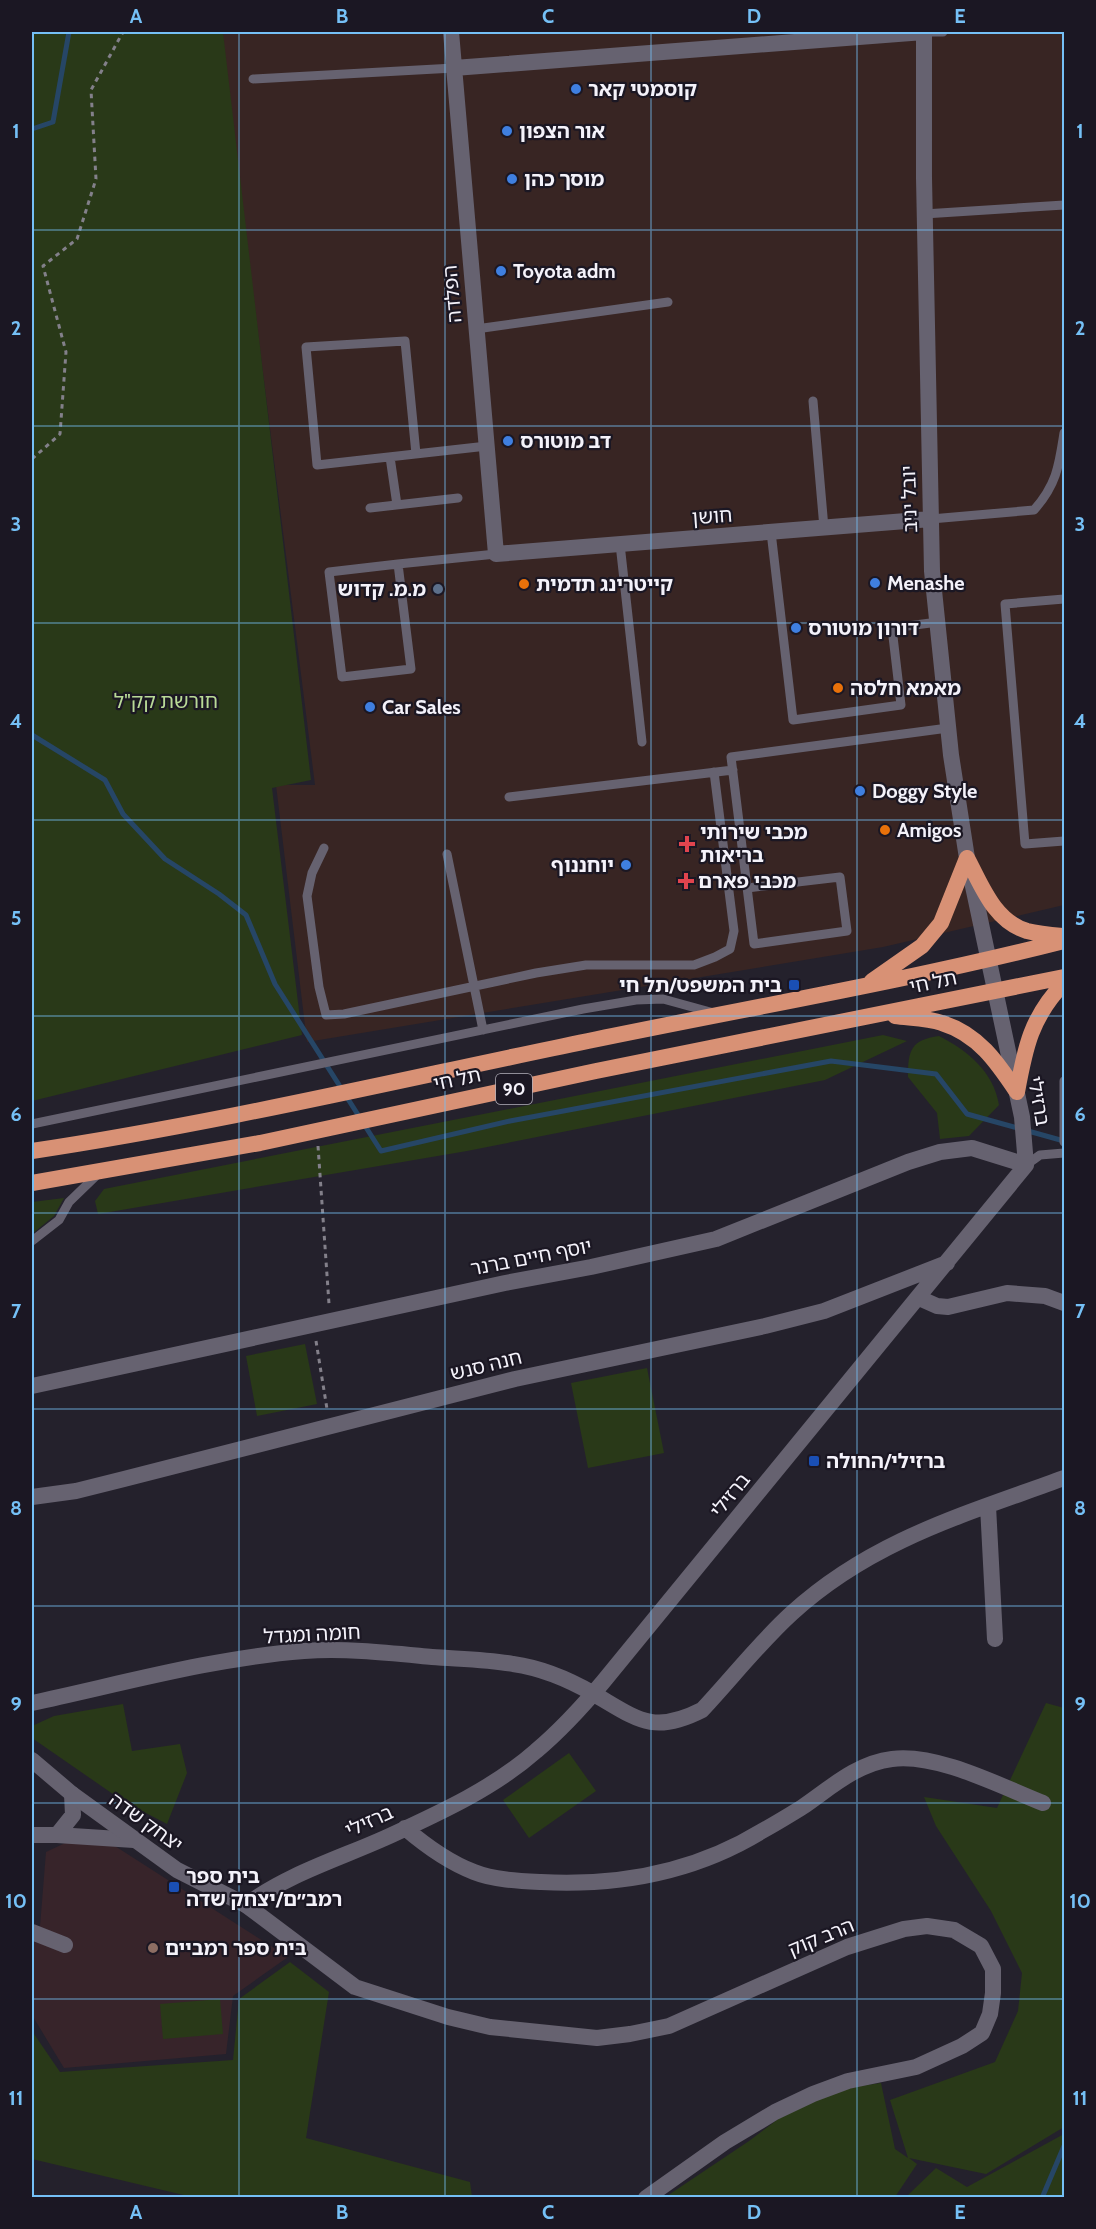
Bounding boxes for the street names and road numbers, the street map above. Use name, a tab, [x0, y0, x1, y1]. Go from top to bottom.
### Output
street label: הפלדה	[438, 264, 466, 324]
street label: יובל יניב	[896, 465, 922, 533]
street label: חושן	[691, 503, 733, 529]
street label: תל חי	[907, 965, 959, 999]
street label: תל חי	[431, 1062, 483, 1096]
road number: 90	[496, 1074, 532, 1104]
street label: ברזילי	[1023, 1074, 1055, 1128]
street label: יוסף חיים ברנר	[468, 1233, 594, 1281]
street label: חנה סנש	[448, 1345, 524, 1385]
street label: ברזילי	[705, 1468, 755, 1522]
street label: חומה ומגדל	[263, 1619, 361, 1649]
street label: יצחק שדה	[105, 1787, 187, 1857]
street label: ברזילי	[341, 1800, 397, 1842]
street label: הרב קוק	[784, 1913, 858, 1961]

